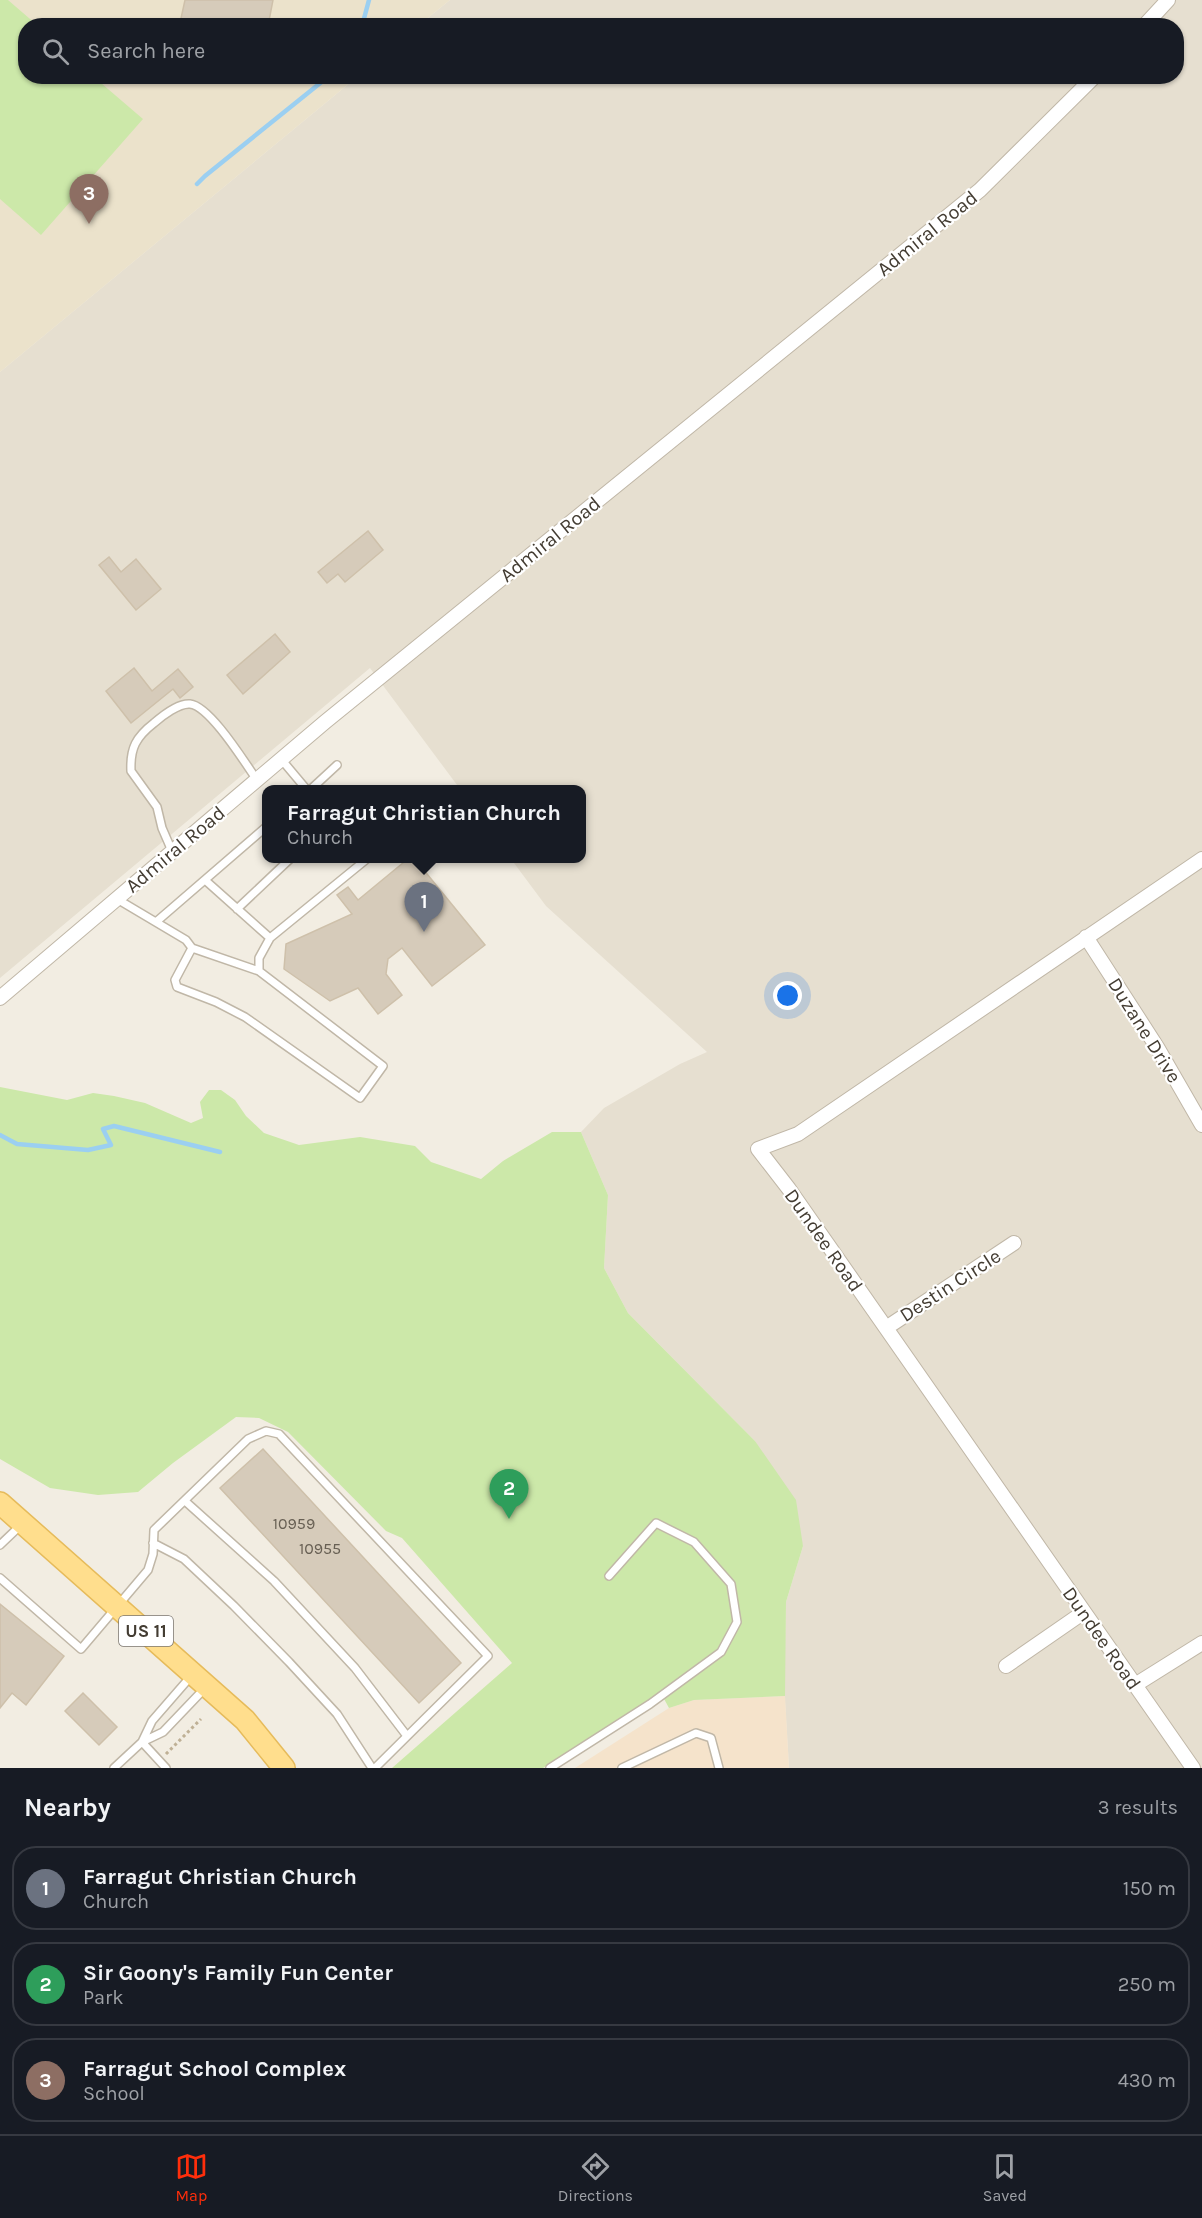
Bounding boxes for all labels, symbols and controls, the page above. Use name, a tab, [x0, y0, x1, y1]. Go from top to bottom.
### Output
search box	[18, 18, 1184, 84]
icon: search	[39, 35, 72, 68]
text: Search here	[87, 38, 205, 64]
pin: 3	[70, 174, 109, 224]
street label: Admiral Road	[872, 186, 982, 281]
street label: Admiral Road	[495, 492, 605, 587]
popup	[262, 785, 586, 863]
text: Farragut Christian Church	[287, 800, 561, 826]
street label: Admiral Road	[121, 801, 230, 898]
text: Church	[287, 826, 353, 849]
pin: 1	[404, 882, 444, 932]
street label: Duzane Drive	[1103, 973, 1186, 1087]
your location	[773, 981, 802, 1010]
street label: Dundee Road	[780, 1184, 868, 1296]
street label: Destin Circle	[895, 1244, 1005, 1327]
pin: 2	[490, 1470, 528, 1519]
house number: 10959	[273, 1514, 315, 1533]
house number: 10955	[299, 1539, 341, 1558]
street label: Dundee Road	[1058, 1582, 1146, 1694]
road number: US 11	[119, 1616, 173, 1646]
text: Nearby	[24, 1792, 111, 1823]
text: 3 results	[1098, 1796, 1178, 1819]
text: Farragut Christian Church	[83, 1864, 357, 1890]
text: 1	[42, 1877, 49, 1900]
text: 150 m	[1123, 1877, 1176, 1900]
text: Church	[83, 1890, 149, 1913]
text: Sir Goony's Family Fun Center	[83, 1960, 393, 1986]
text: 2	[39, 1973, 52, 1996]
text: 250 m	[1118, 1973, 1176, 1996]
text: Park	[83, 1986, 124, 2009]
text: Farragut School Complex	[83, 2056, 346, 2082]
text: 3	[39, 2069, 52, 2092]
text: 430 m	[1118, 2069, 1176, 2092]
text: School	[83, 2082, 145, 2105]
tab: Map	[175, 2150, 208, 2205]
tab: Directions	[558, 2150, 633, 2205]
tab: Saved	[983, 2150, 1027, 2205]

